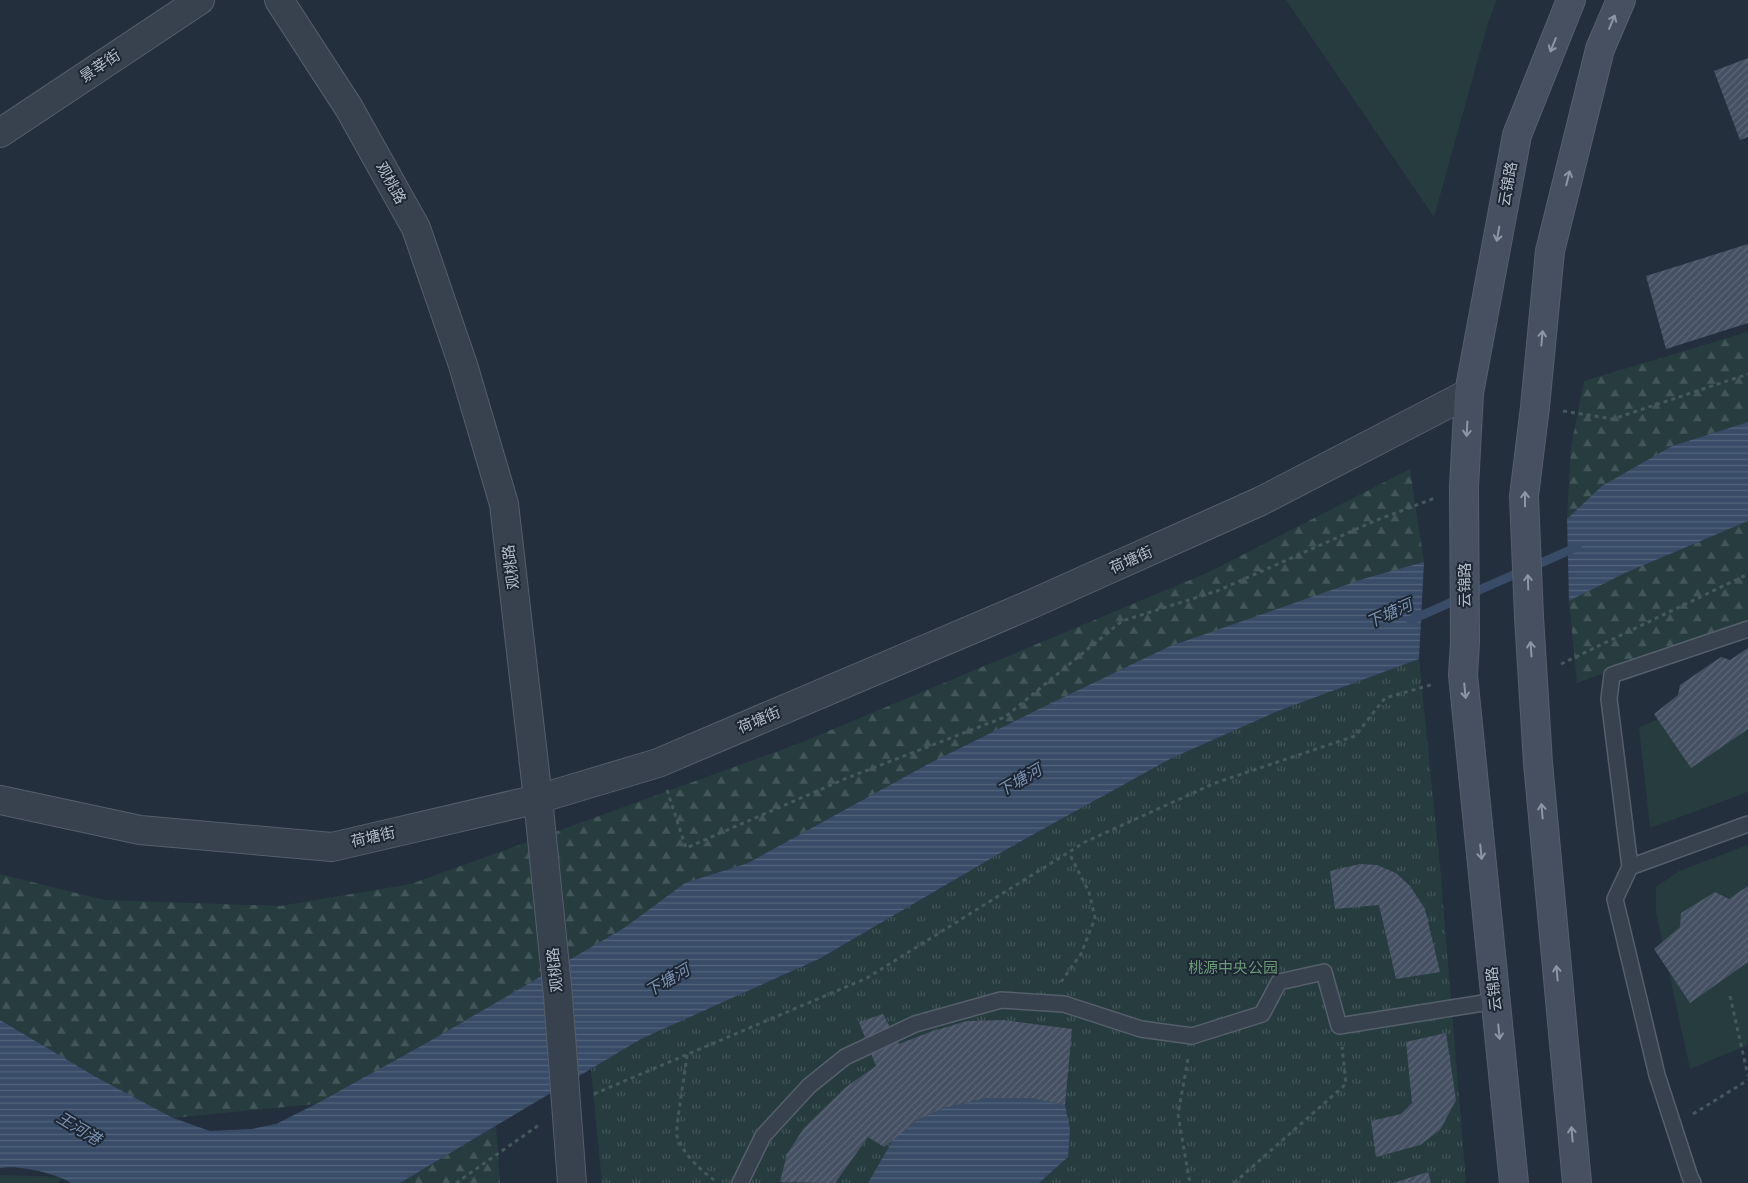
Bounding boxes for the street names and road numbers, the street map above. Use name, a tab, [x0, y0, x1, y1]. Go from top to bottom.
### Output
street label: 景莘街	[76, 45, 124, 86]
street label: 观桃路	[372, 158, 411, 207]
street label: 云锦路	[1494, 160, 1521, 208]
street label: 荷塘街	[1106, 542, 1155, 577]
street label: 观桃路	[498, 544, 523, 591]
street label: 云锦路	[1455, 562, 1474, 608]
street label: 荷塘街	[734, 702, 783, 737]
street label: 荷塘街	[349, 822, 397, 851]
street label: 观桃路	[543, 947, 566, 993]
street label: 云锦路	[1482, 966, 1505, 1012]

